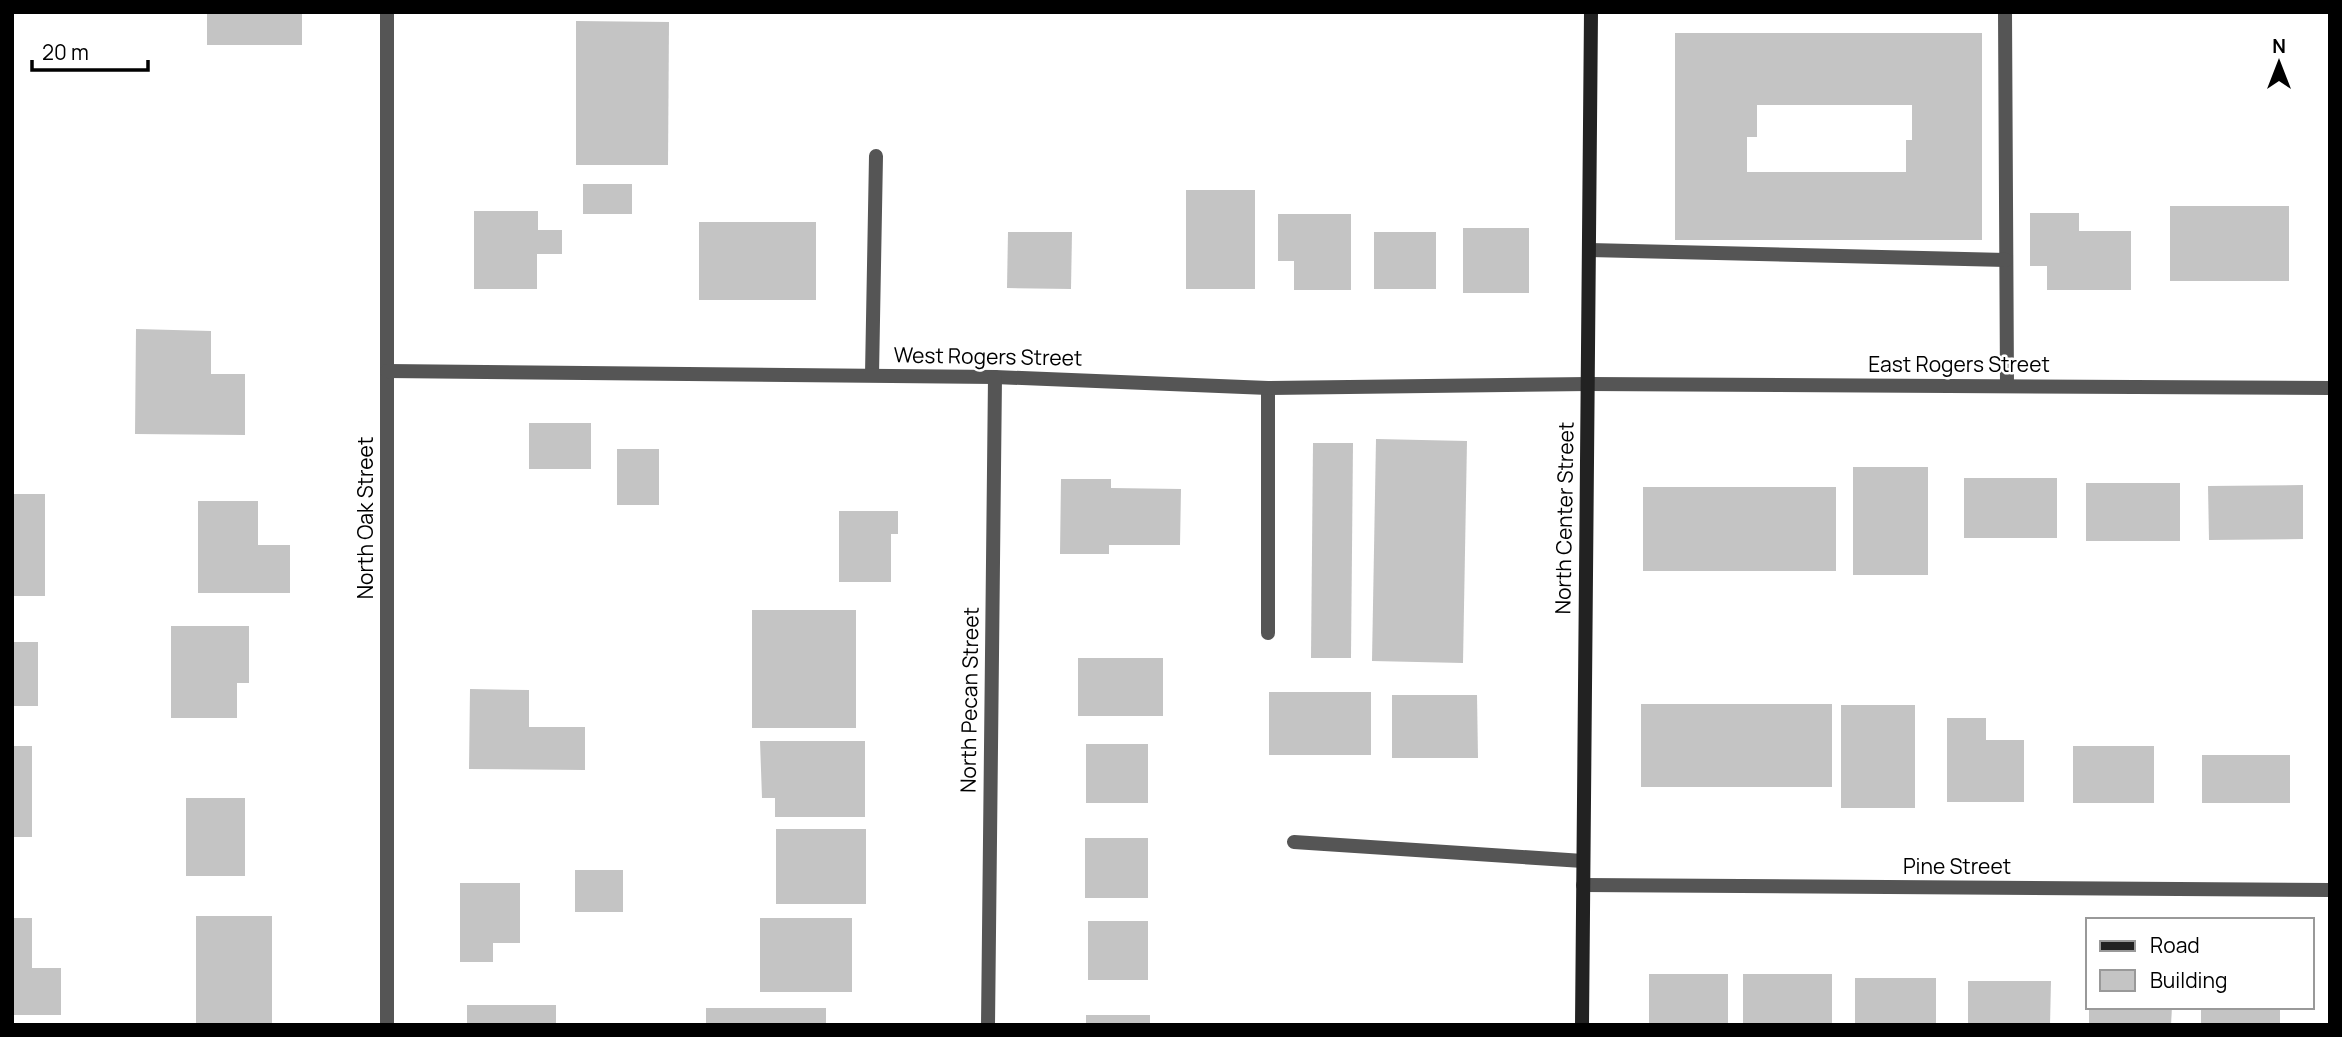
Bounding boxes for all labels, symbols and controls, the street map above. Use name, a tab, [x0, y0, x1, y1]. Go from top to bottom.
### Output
scale bar	[32, 28, 147, 72]
north arrow	[2244, 28, 2314, 98]
text: N	[2272, 33, 2286, 59]
text: 20 m	[42, 38, 89, 66]
street label: West Rogers Street	[893, 340, 1083, 372]
street label: East Rogers Street	[1868, 350, 2050, 378]
street label: North Center Street	[1548, 421, 1580, 615]
street label: North Oak Street	[351, 437, 379, 599]
street label: North Pecan Street	[953, 607, 985, 793]
street label: Pine Street	[1903, 852, 2011, 880]
legend	[2086, 918, 2314, 1009]
text: Road	[2150, 931, 2200, 959]
text: Building	[2150, 966, 2227, 994]

